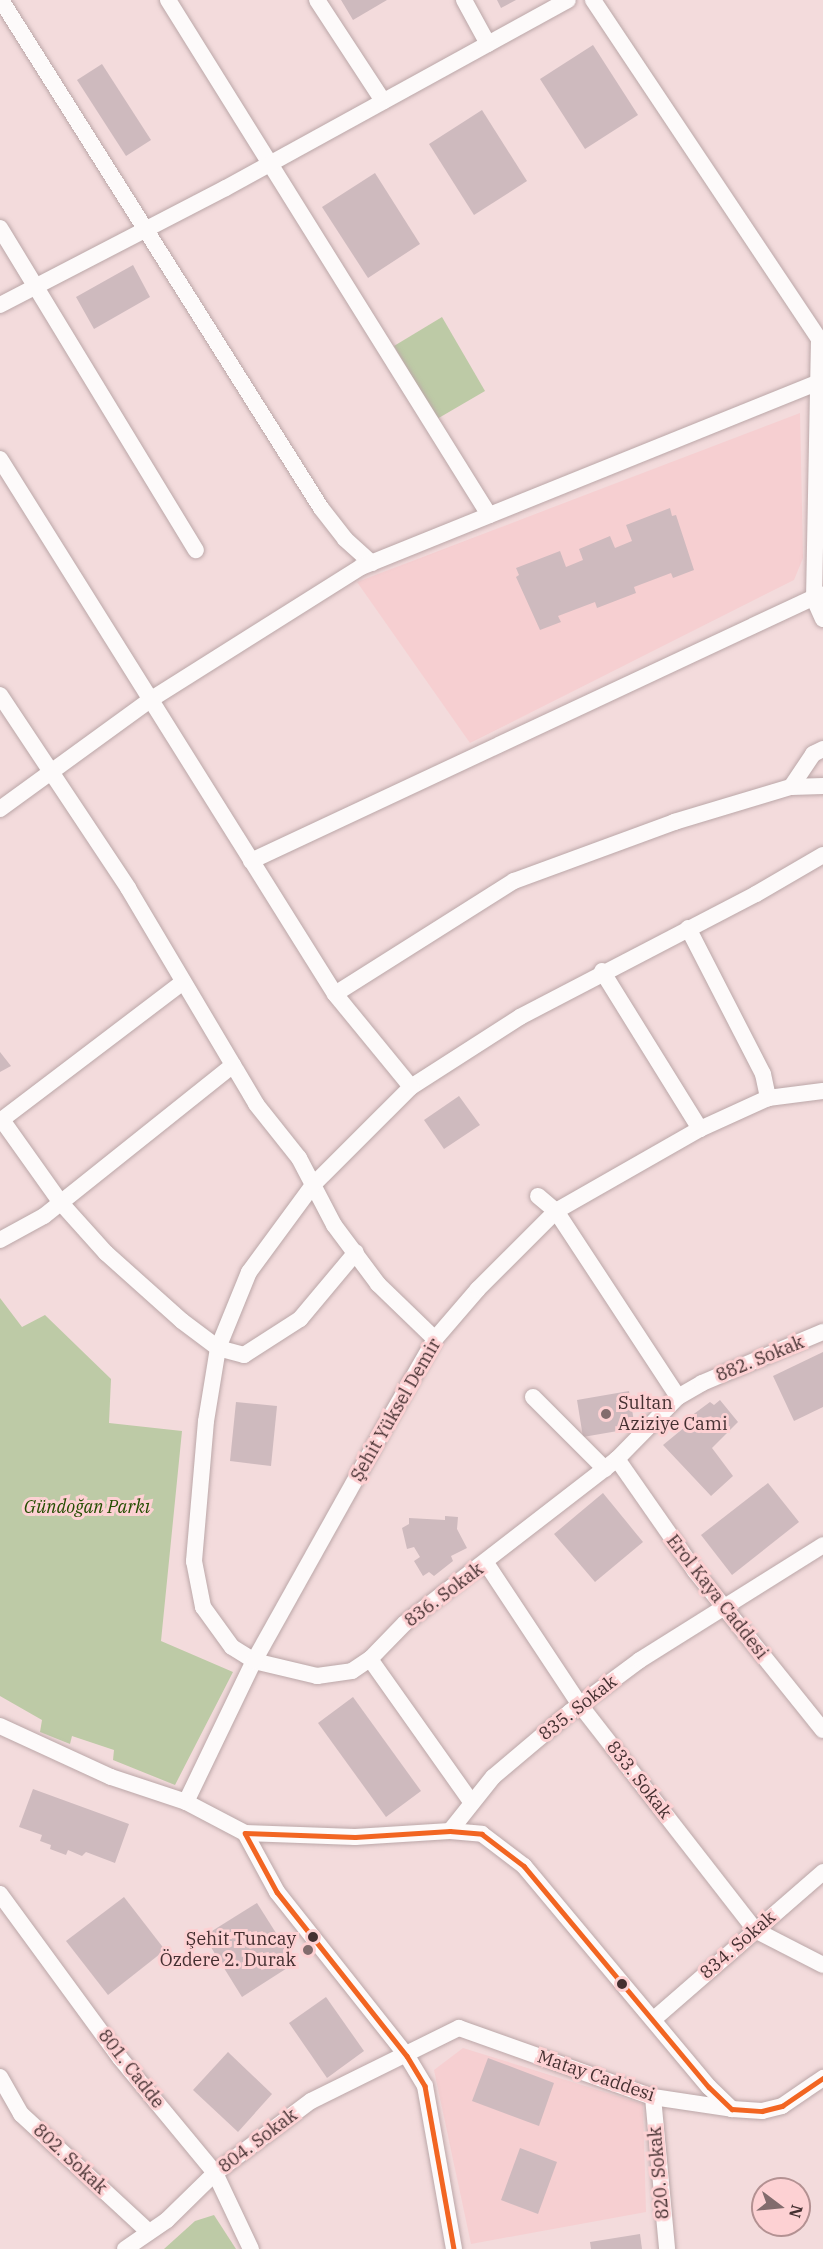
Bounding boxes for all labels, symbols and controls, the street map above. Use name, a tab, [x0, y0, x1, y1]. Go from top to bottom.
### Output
street label: 882. Sokak	[713, 1332, 807, 1386]
street label: Şehit Yüksel Demir	[346, 1335, 446, 1485]
place label: Sultan Aziziye Cami	[618, 1393, 728, 1436]
marker: Sultan Aziziye Cami	[599, 1407, 613, 1421]
park label: Gündoğan Parkı	[24, 1496, 150, 1518]
street label: Erol Kaya Caddesi	[662, 1530, 772, 1664]
street label: 836. Sokak	[400, 1558, 488, 1632]
street label: 835. Sokak	[535, 1671, 621, 1745]
street label: 833. Sokak	[602, 1737, 676, 1823]
street label: 834. Sokak	[696, 1906, 780, 1984]
place label: Şehit Tuncay Özdere 2. Durak	[160, 1929, 296, 1972]
unlabelled marker	[307, 1931, 319, 1943]
marker: Şehit Tuncay Özdere 2. Durak	[301, 1943, 315, 1957]
unlabelled marker	[616, 1978, 628, 1990]
street label: 801. Cadde	[93, 2025, 169, 2113]
street label: Matay Caddesi	[535, 2046, 657, 2106]
street label: 804. Sokak	[214, 2104, 302, 2178]
street label: 802. Sokak	[29, 2119, 111, 2199]
street label: 820. Sokak	[644, 2126, 674, 2220]
north arrow	[751, 2177, 811, 2237]
text: N	[785, 2203, 808, 2220]

